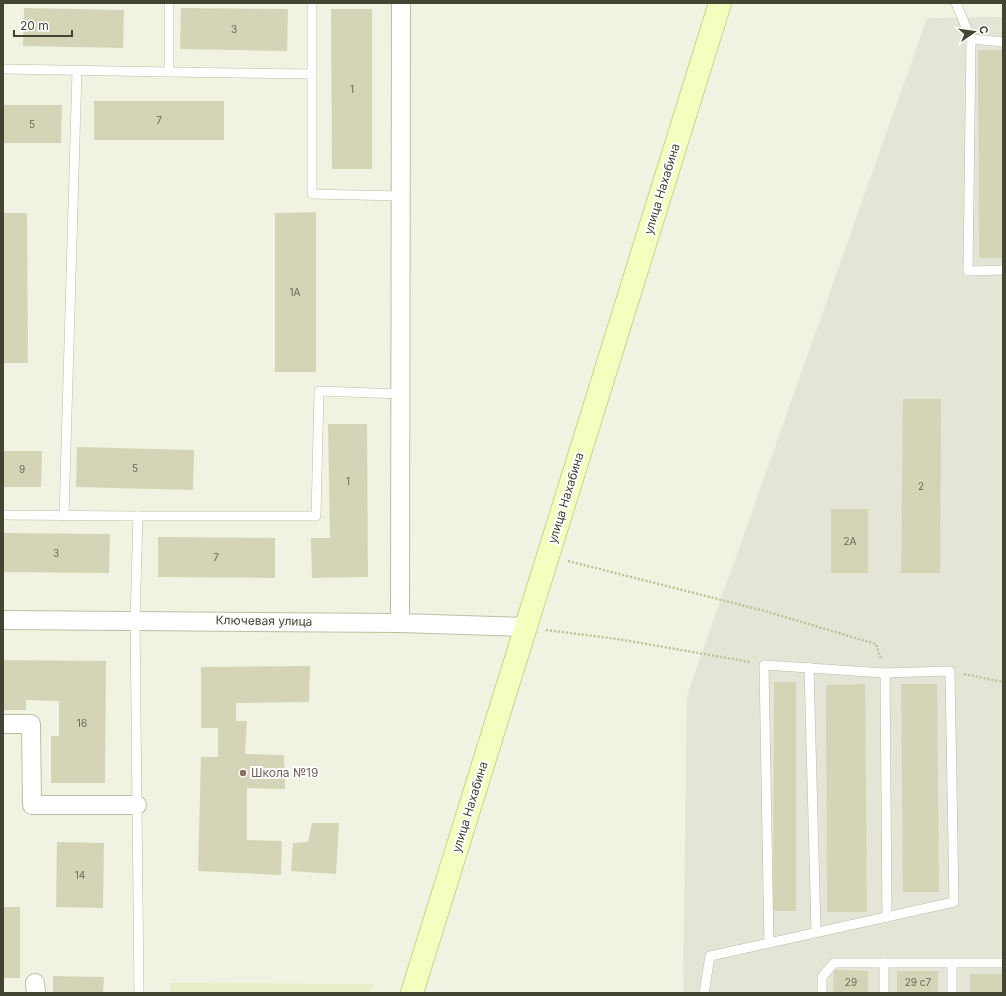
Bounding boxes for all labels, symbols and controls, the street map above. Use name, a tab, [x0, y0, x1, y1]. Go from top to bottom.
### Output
scale bar	[14, 12, 72, 38]
north arrow	[954, 12, 994, 52]
text: 20 m	[20, 18, 49, 33]
house number: 3	[231, 23, 237, 35]
text: С	[976, 24, 991, 35]
house number: 1	[350, 83, 354, 95]
house number: 7	[156, 114, 162, 126]
house number: 5	[29, 118, 35, 130]
street label: улица Нахабина	[641, 141, 683, 236]
house number: 1А	[290, 286, 301, 298]
street label: улица Нахабина	[545, 450, 587, 545]
house number: 5	[132, 462, 138, 474]
house number: 9	[19, 463, 25, 475]
house number: 1	[346, 475, 350, 487]
house number: 2	[918, 480, 924, 492]
house number: 2А	[844, 535, 857, 547]
house number: 3	[53, 547, 59, 559]
house number: 7	[213, 551, 219, 563]
street label: Ключевая улица	[215, 612, 313, 629]
house number: 16	[77, 717, 87, 729]
street label: улица Нахабина	[449, 759, 491, 854]
place label: Школа №19	[251, 765, 318, 780]
marker: Школа №19	[238, 768, 248, 778]
house number: 14	[75, 869, 85, 881]
house number: 29	[845, 976, 857, 988]
house number: 29 с7	[905, 976, 932, 988]

